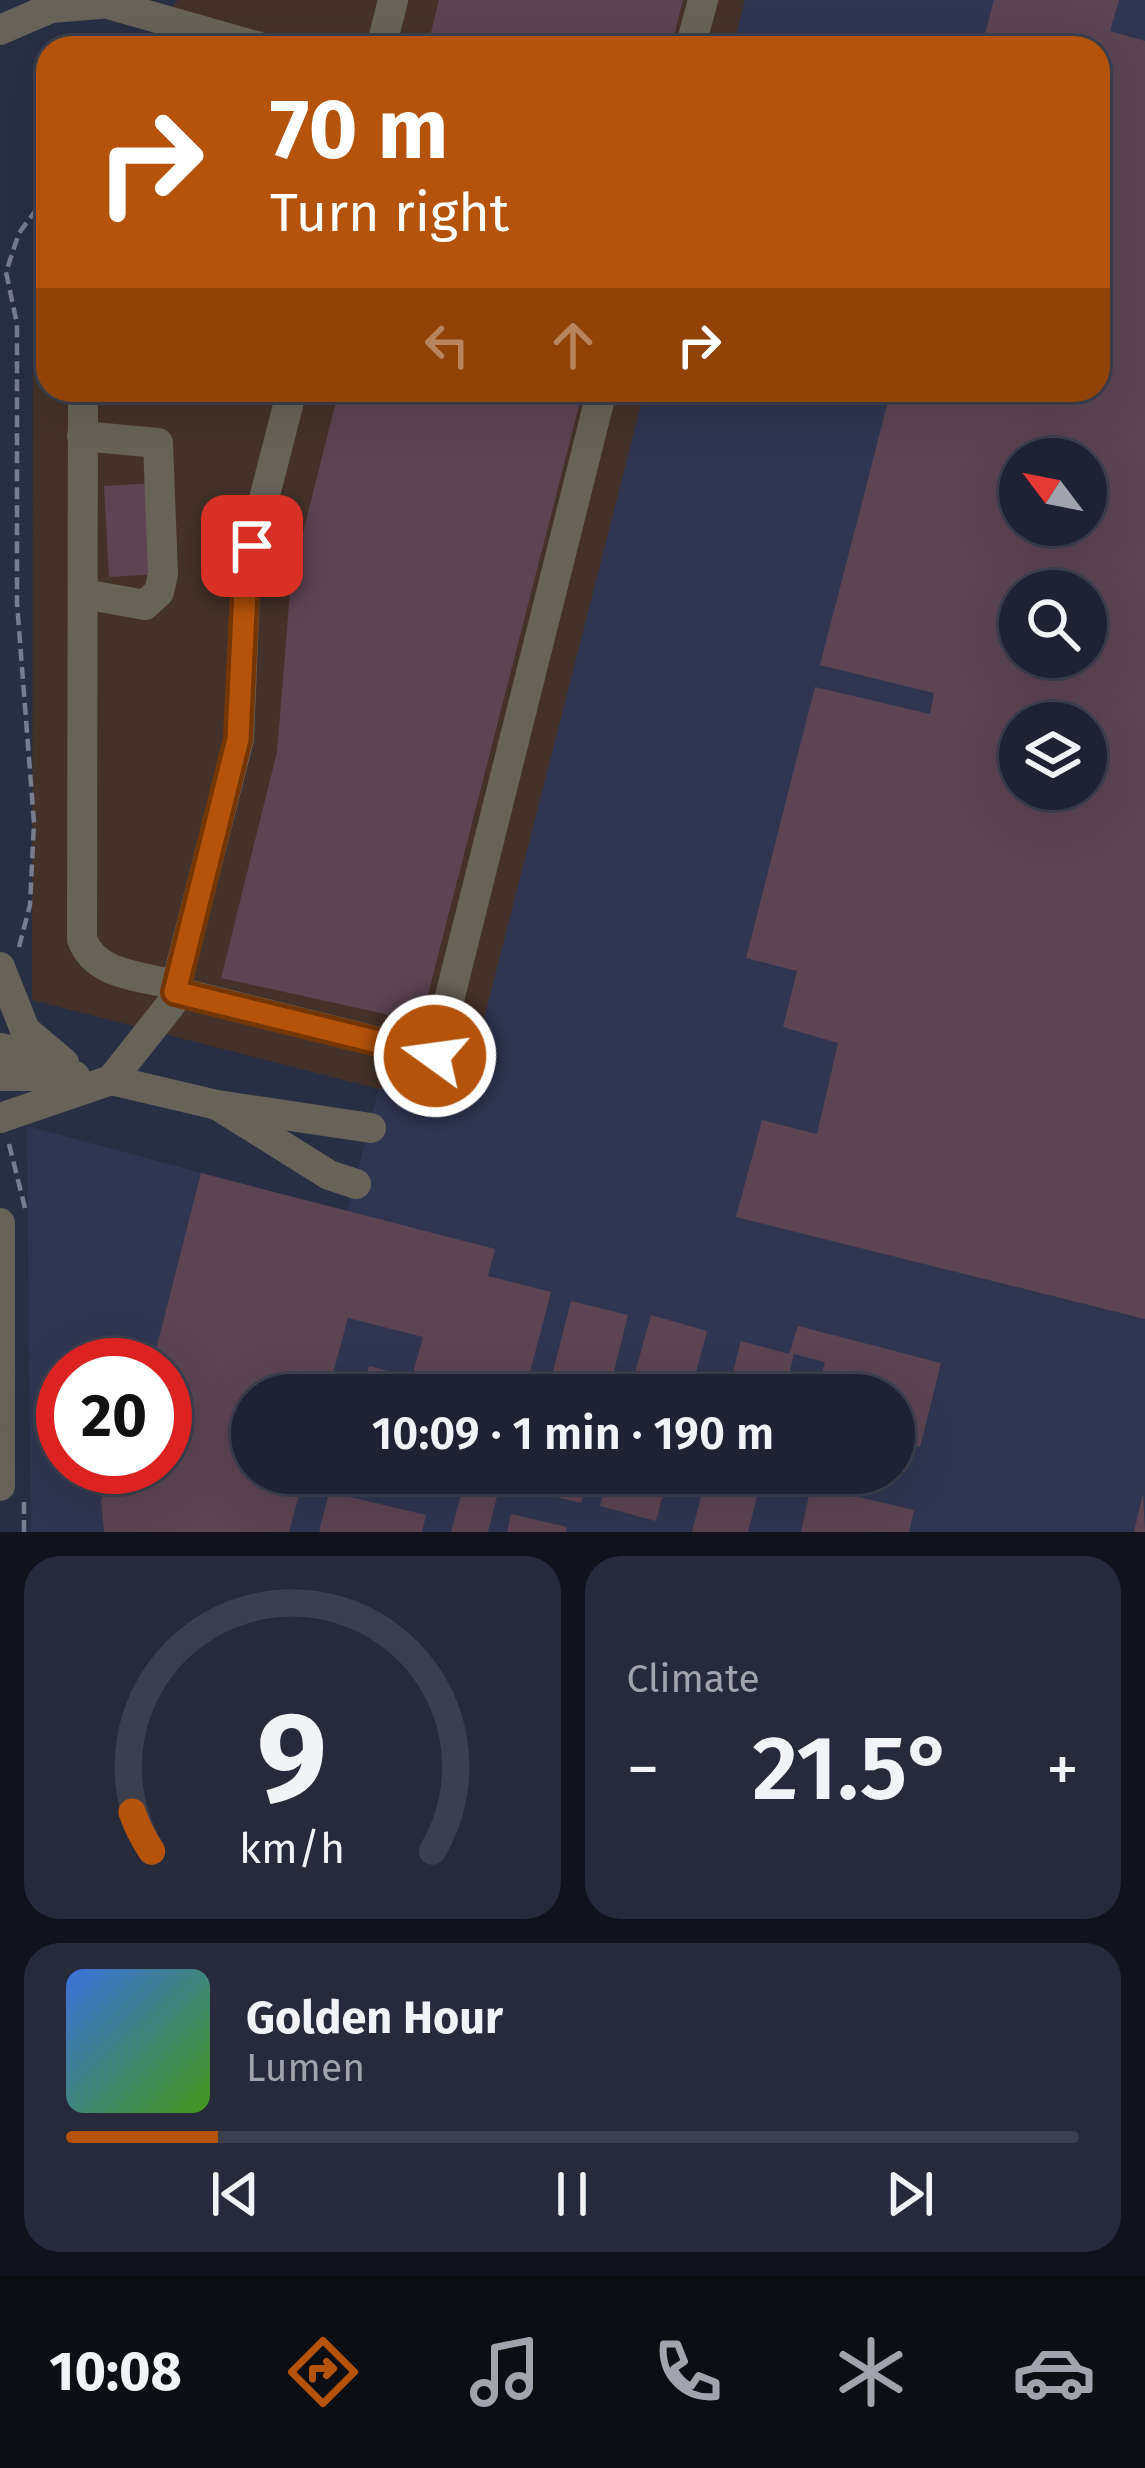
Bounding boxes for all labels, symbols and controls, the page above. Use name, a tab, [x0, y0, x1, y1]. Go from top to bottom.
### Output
text: 70 m	[270, 79, 448, 180]
icon: right	[72, 84, 228, 240]
text: Turn right	[270, 181, 509, 245]
icon: left	[414, 312, 480, 378]
icon: ahead	[540, 312, 606, 378]
icon: right	[666, 312, 732, 378]
north arrow	[999, 438, 1107, 546]
map controls	[999, 438, 1107, 810]
pin	[201, 495, 303, 597]
icon: arrive	[219, 513, 285, 579]
button: search	[999, 570, 1107, 678]
button: layers	[999, 702, 1107, 810]
position arrow	[372, 993, 498, 1119]
speed limit sign: 20	[36, 1338, 192, 1494]
text: 10:09 · 1 min · 190 m	[372, 1407, 774, 1461]
text: Climate	[627, 1656, 760, 1702]
text: 9	[257, 1683, 327, 1833]
text: 21.5°	[752, 1715, 953, 1823]
text: −	[627, 1730, 660, 1809]
text: +	[1046, 1730, 1079, 1809]
text: km/h	[239, 1822, 345, 1873]
text: Golden Hour	[246, 1991, 503, 2045]
text: Lumen	[246, 2045, 365, 2091]
icon: previous	[202, 2161, 268, 2227]
icon: pause	[539, 2161, 605, 2227]
icon: next	[877, 2161, 943, 2227]
icon: directions	[281, 2330, 365, 2414]
icon: music	[463, 2330, 547, 2414]
icon: phone	[646, 2330, 730, 2414]
icon: climate	[829, 2330, 913, 2414]
icon: car	[1012, 2330, 1096, 2414]
text: 10:08	[49, 2340, 182, 2404]

